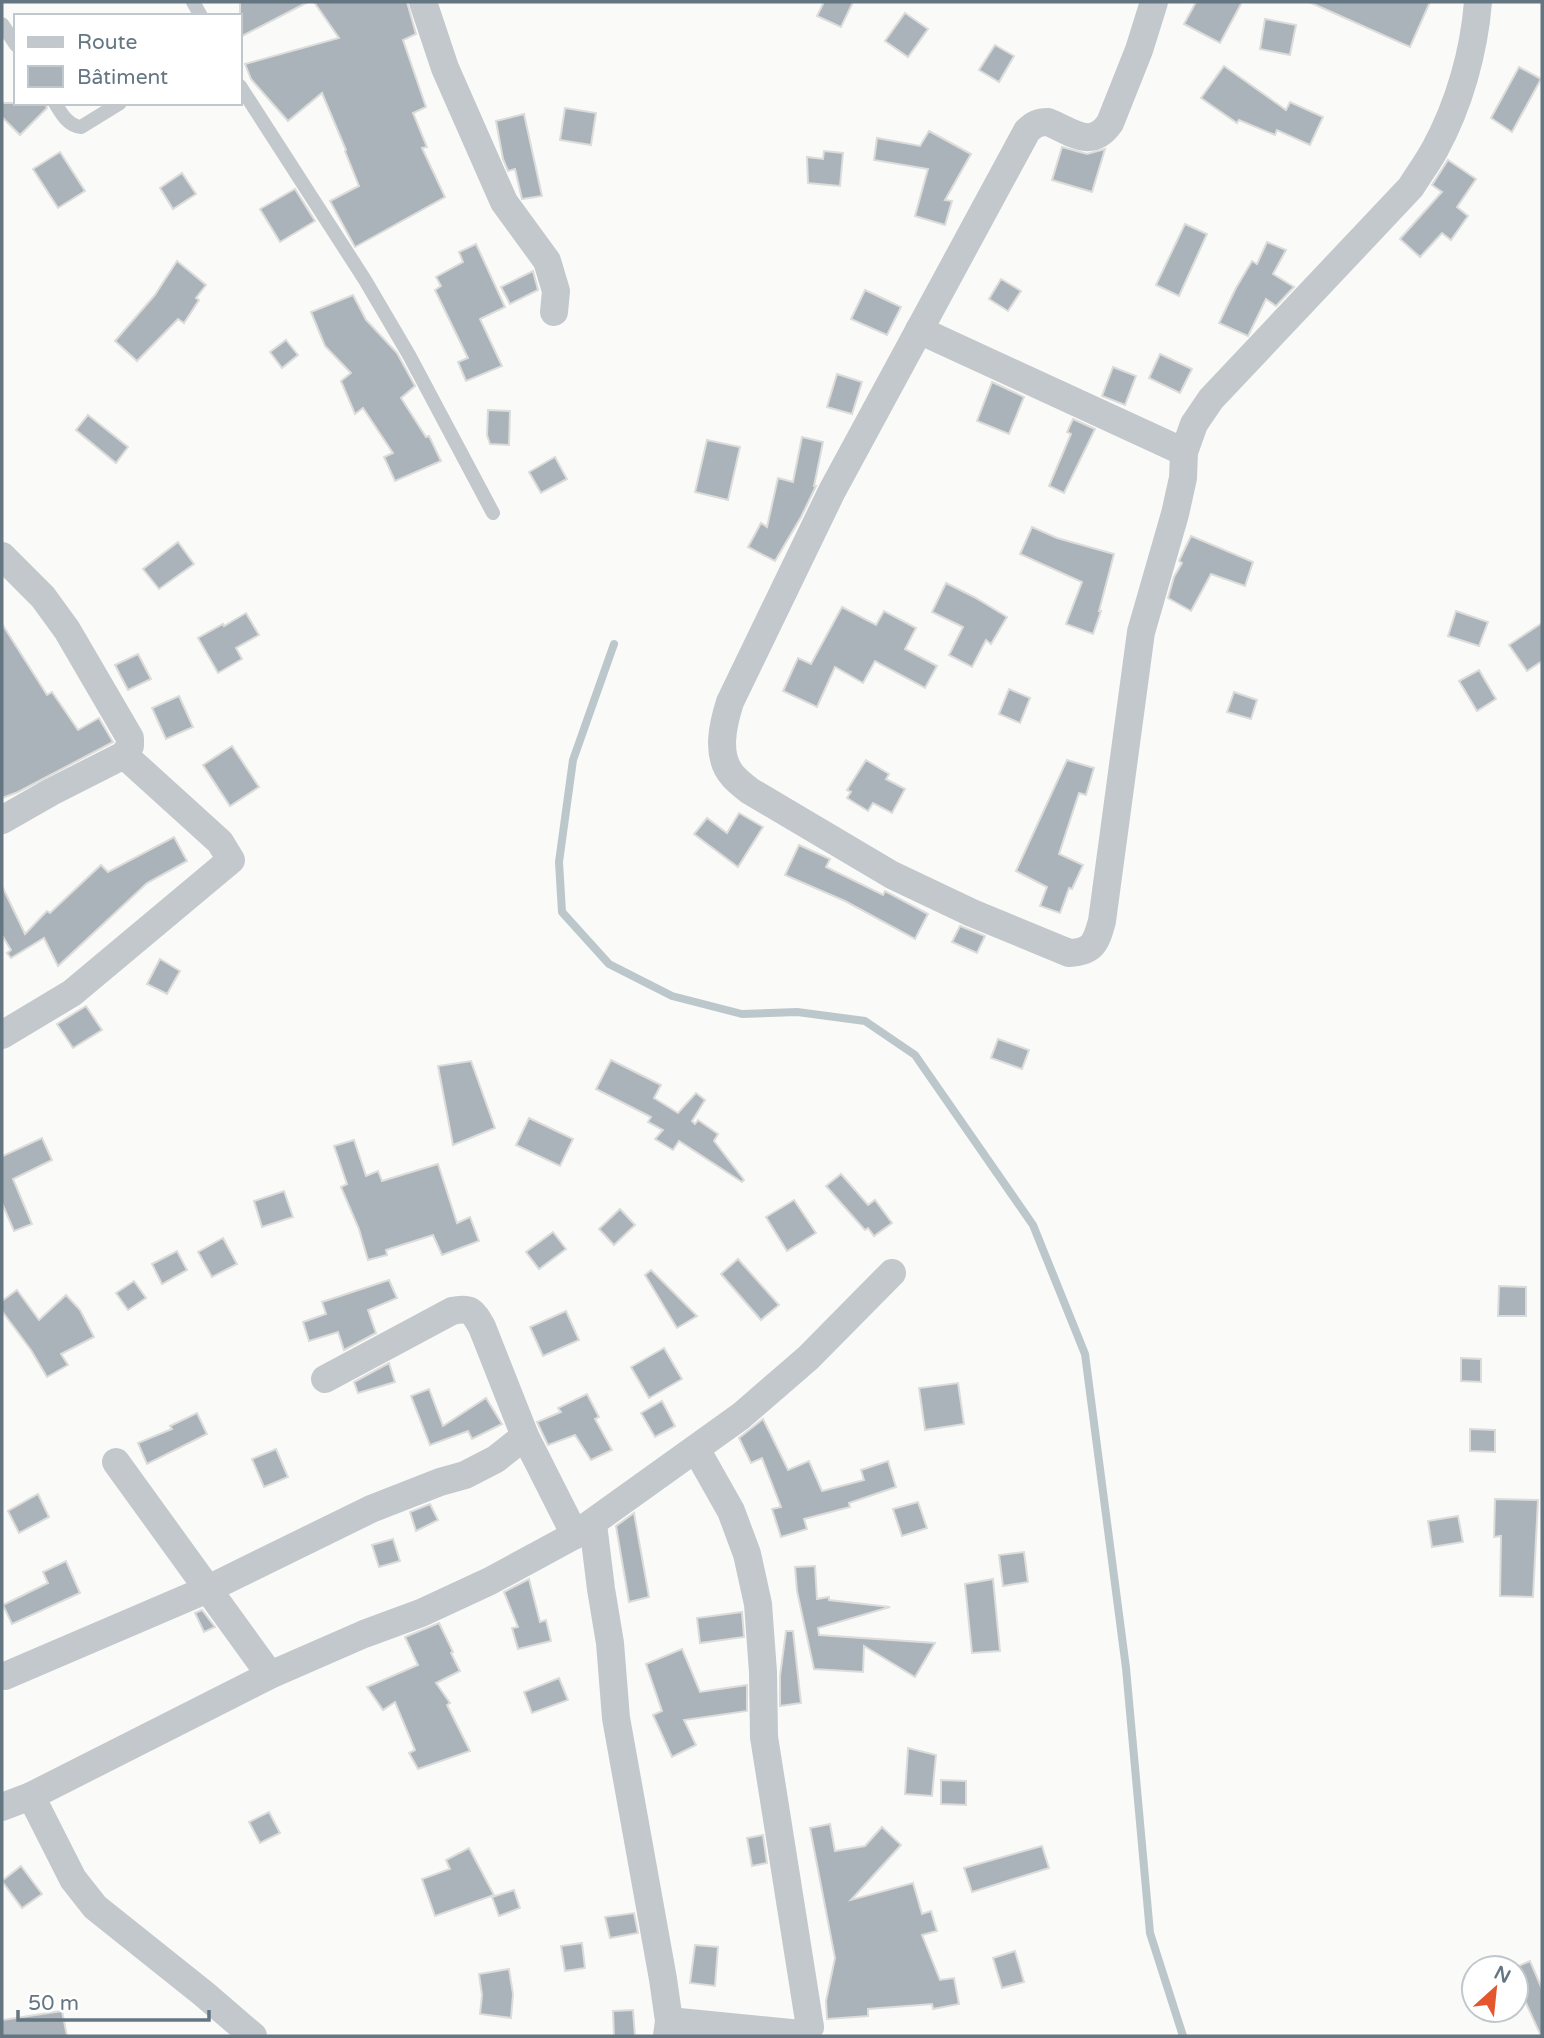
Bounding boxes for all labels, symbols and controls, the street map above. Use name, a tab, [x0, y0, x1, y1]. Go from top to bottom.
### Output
legend	[14, 14, 242, 105]
text: Route	[77, 30, 137, 55]
text: Bâtiment	[77, 65, 168, 90]
north arrow	[1460, 1954, 1530, 2024]
text: N	[1490, 1961, 1514, 1988]
scale bar	[18, 1979, 208, 2023]
text: 50 m	[28, 1991, 79, 2016]

